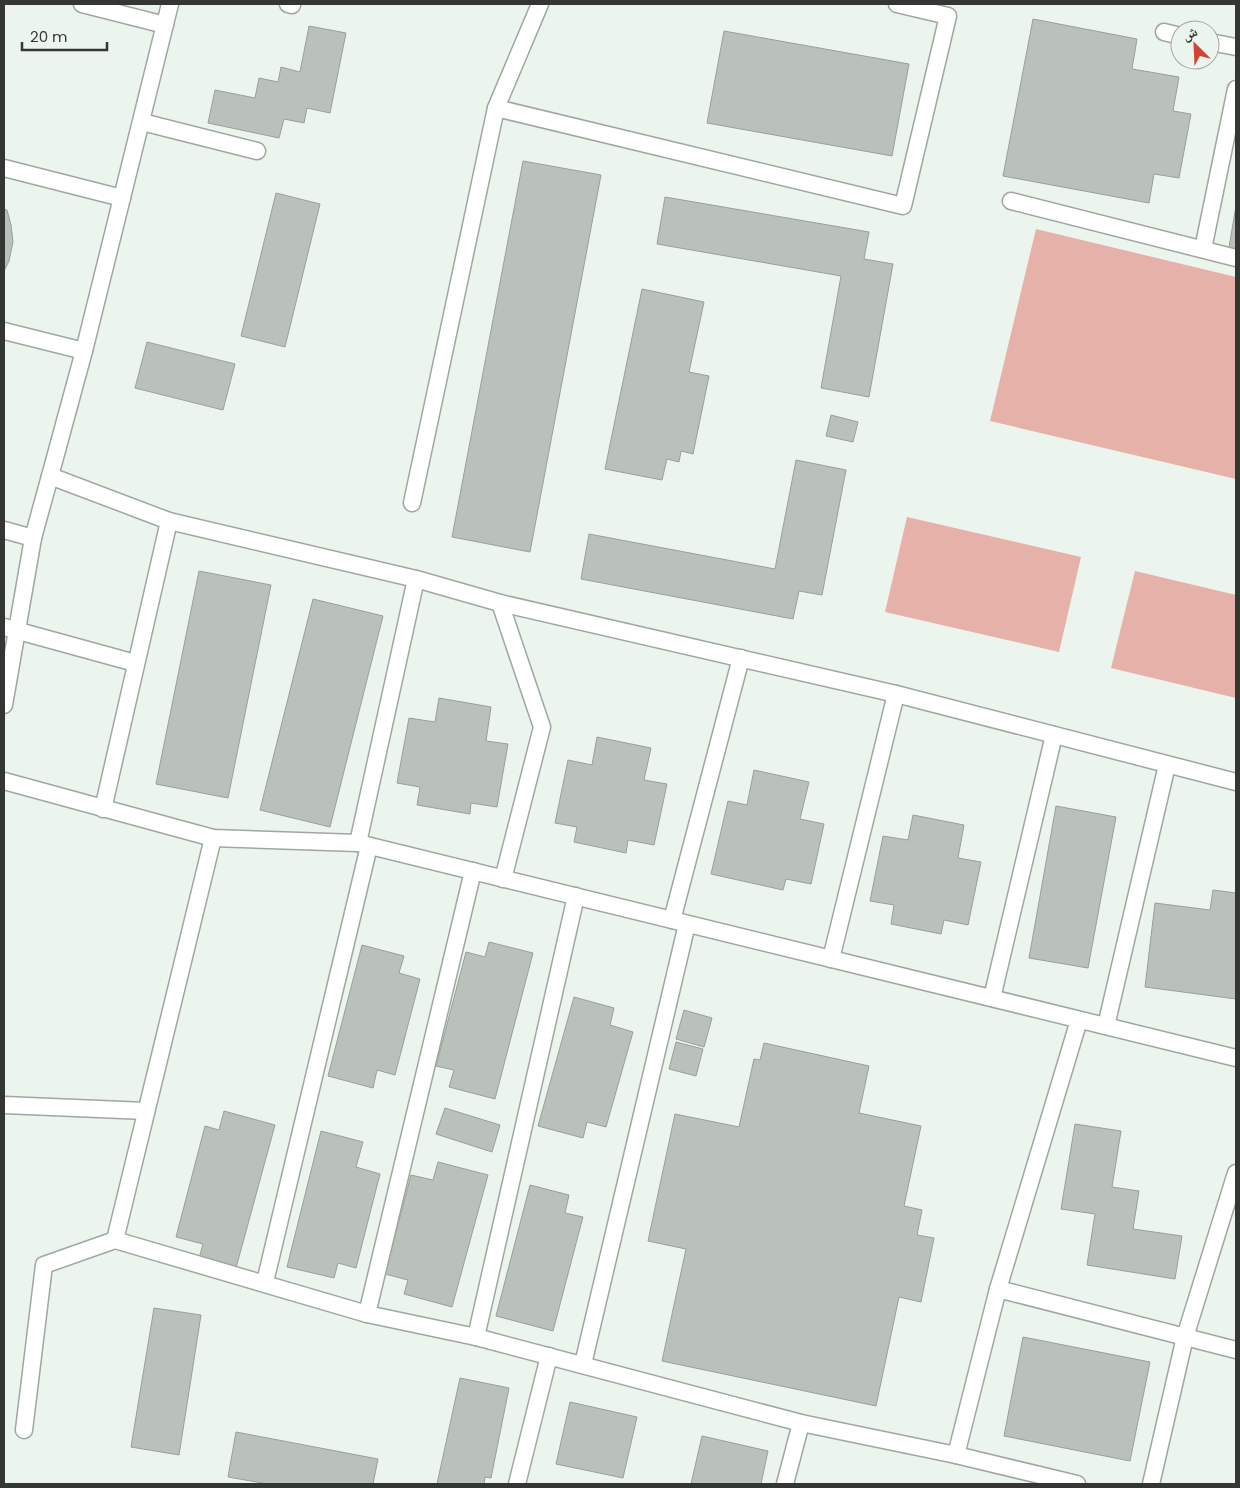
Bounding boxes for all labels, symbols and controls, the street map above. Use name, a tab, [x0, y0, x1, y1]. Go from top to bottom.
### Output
scale bar	[22, 20, 108, 52]
north arrow	[1170, 20, 1220, 70]
text: ش	[1179, 21, 1201, 45]
text: 20 m	[30, 26, 68, 47]

